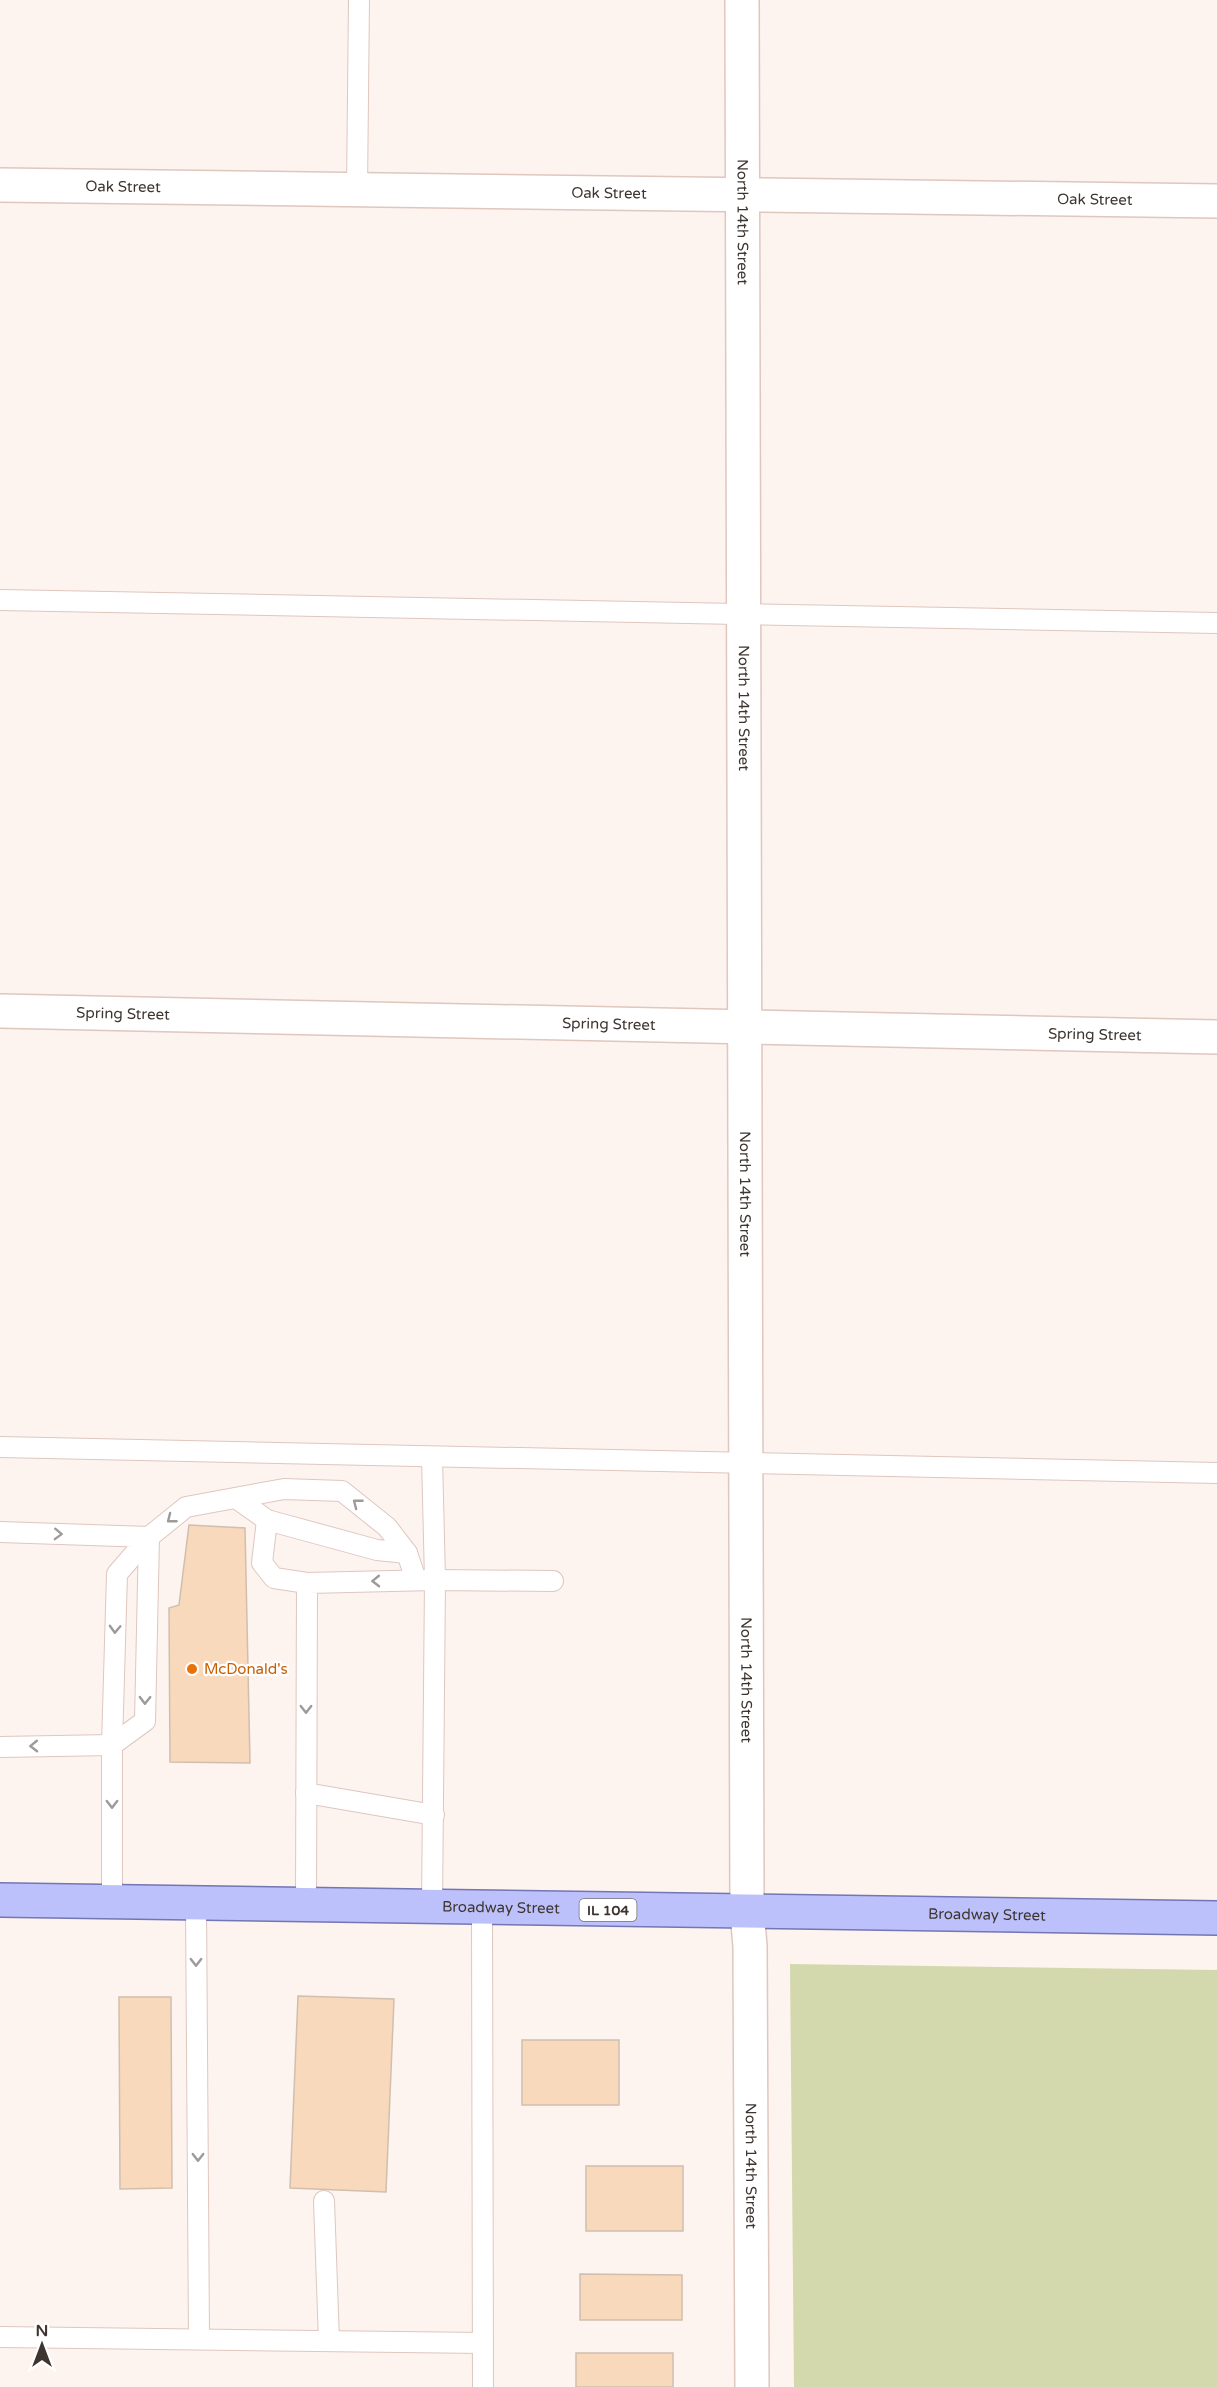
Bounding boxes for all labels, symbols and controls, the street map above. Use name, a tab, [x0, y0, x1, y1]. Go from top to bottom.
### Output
street label: North 14th Street	[733, 159, 752, 285]
street label: Oak Street	[85, 177, 161, 196]
street label: Oak Street	[571, 184, 647, 203]
street label: Oak Street	[1057, 190, 1133, 209]
street label: North 14th Street	[735, 645, 753, 771]
street label: Spring Street	[76, 1004, 170, 1024]
street label: Spring Street	[562, 1014, 656, 1034]
street label: Spring Street	[1048, 1024, 1142, 1044]
street label: North 14th Street	[736, 1131, 754, 1257]
one-way arrow	[352, 1499, 363, 1510]
one-way arrow	[167, 1512, 178, 1523]
one-way arrow	[54, 1527, 63, 1540]
one-way arrow	[372, 1575, 381, 1588]
street label: North 14th Street	[737, 1617, 756, 1743]
one-way arrow	[109, 1625, 122, 1634]
place label: McDonald's	[204, 1660, 288, 1678]
marker: McDonald's	[185, 1662, 199, 1676]
one-way arrow	[139, 1696, 152, 1705]
one-way arrow	[300, 1704, 312, 1713]
one-way arrow	[29, 1740, 38, 1752]
one-way arrow	[106, 1799, 118, 1808]
street label: Broadway Street	[442, 1898, 560, 1917]
road number: IL 104	[580, 1899, 636, 1921]
street label: Broadway Street	[928, 1905, 1046, 1924]
one-way arrow	[190, 1958, 202, 1967]
street label: North 14th Street	[742, 2103, 760, 2229]
one-way arrow	[192, 2153, 204, 2162]
north arrow	[12, 2315, 72, 2375]
text: N	[36, 2321, 48, 2341]

